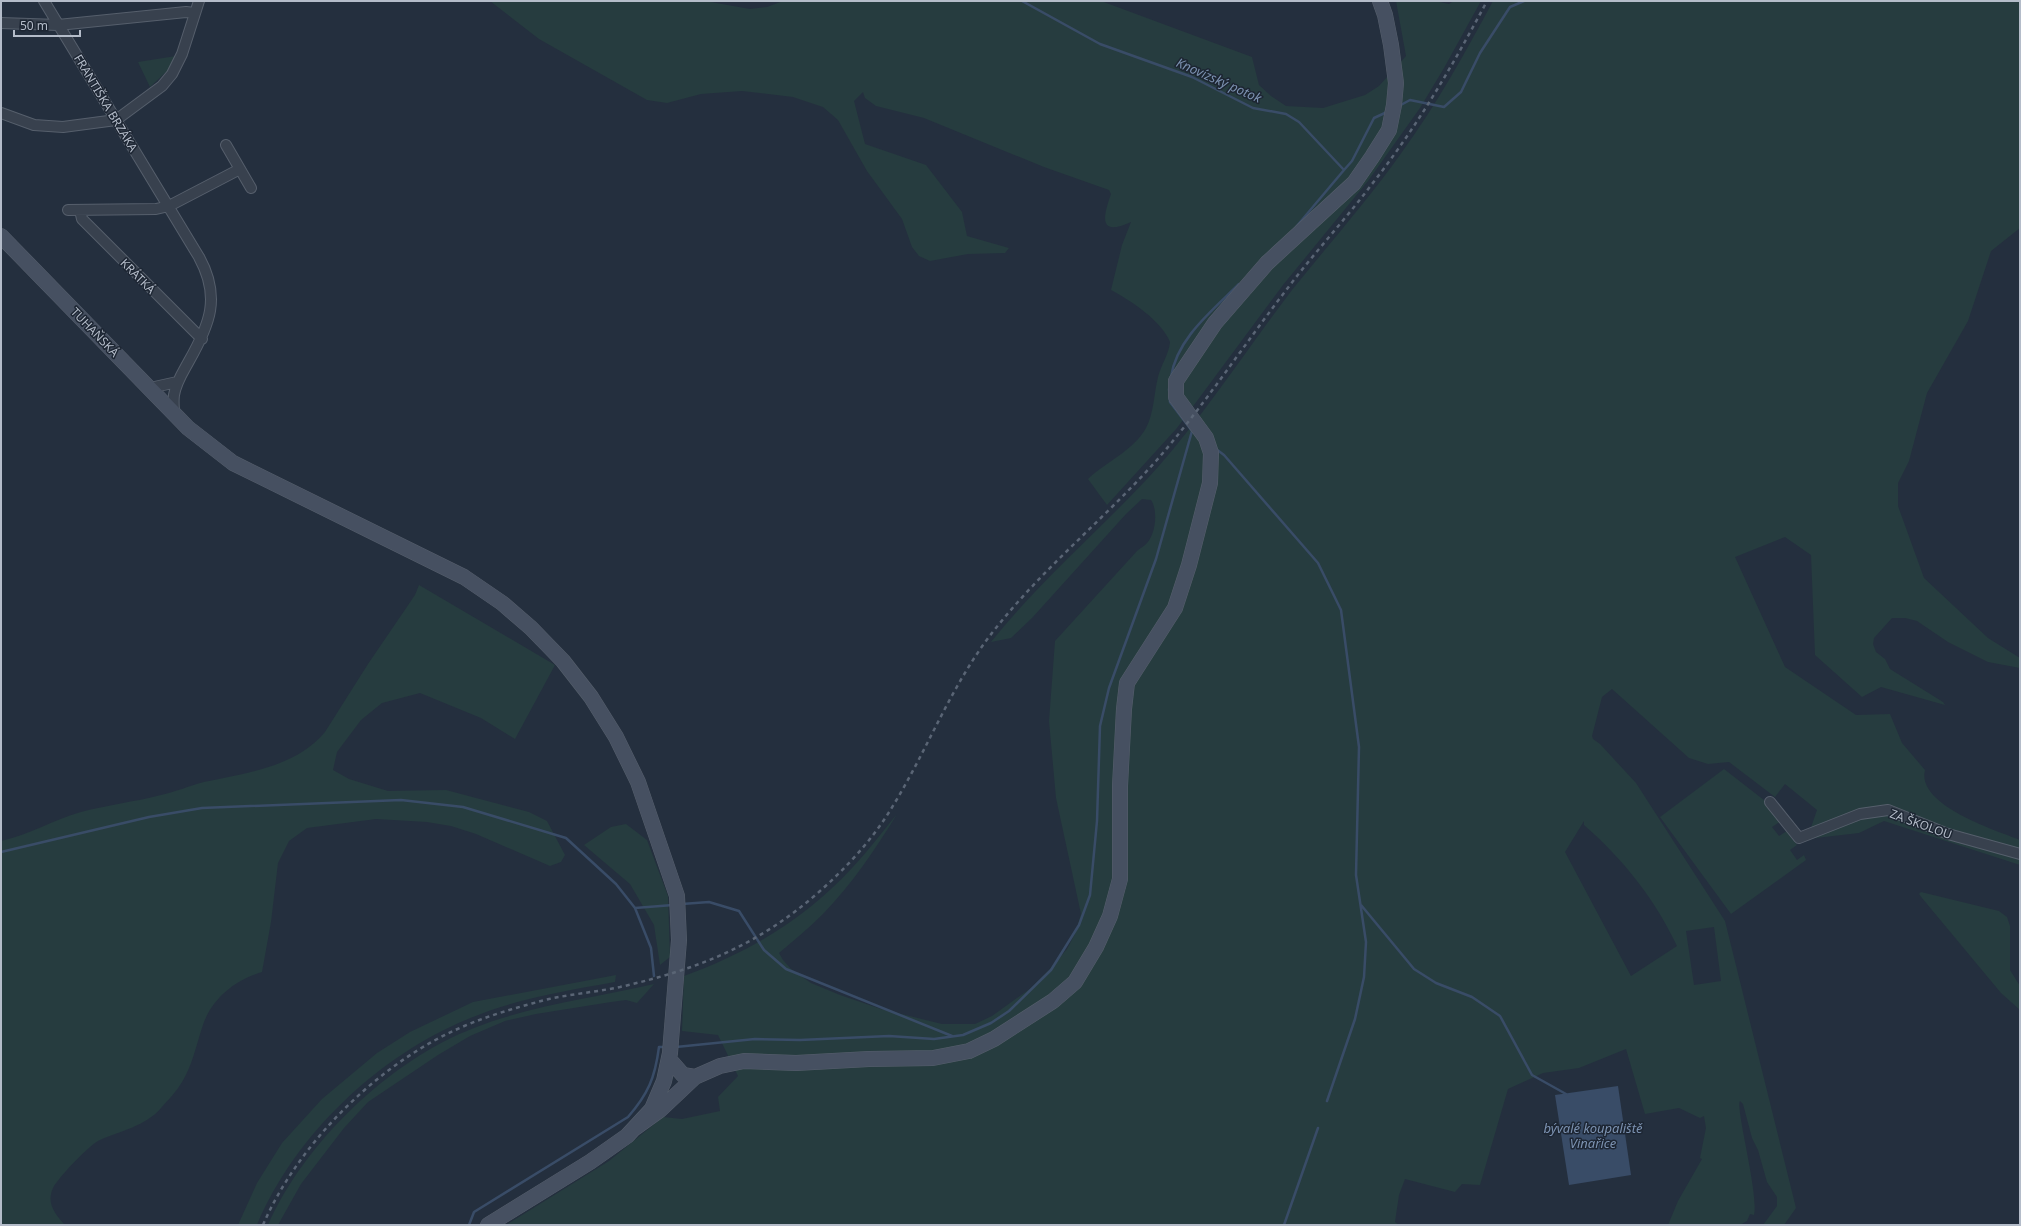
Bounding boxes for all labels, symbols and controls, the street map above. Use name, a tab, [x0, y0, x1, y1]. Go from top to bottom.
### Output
scale bar	[14, 12, 80, 38]
text: 50 m	[20, 17, 48, 34]
street label: FRANTIŠKA BRZÁKA	[70, 51, 142, 155]
water label: Knovízský potok	[1174, 53, 1265, 107]
street label: KRÁTKÁ	[117, 255, 160, 298]
street label: TUHAŇSKÁ	[67, 304, 123, 361]
street label: ZA ŠKOLOU	[1888, 805, 1954, 843]
water label: bývalé koupaliště Vinařice	[1543, 1119, 1643, 1152]

